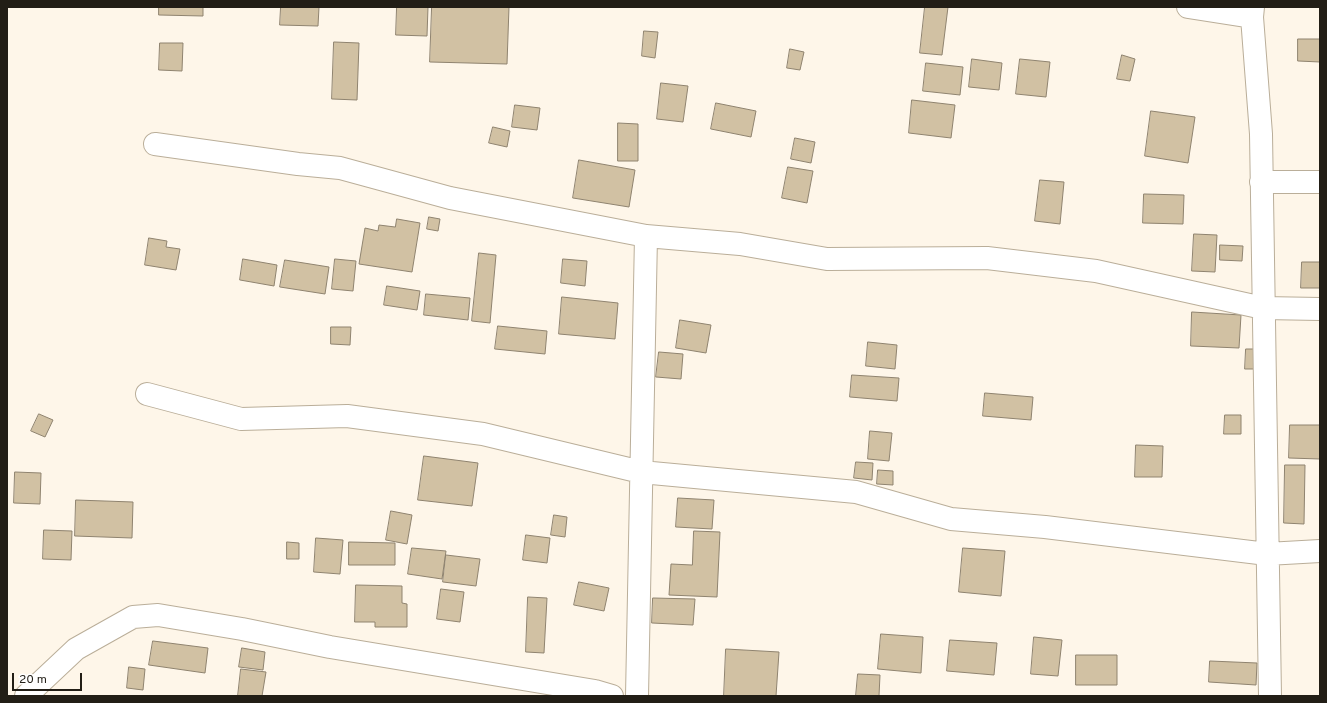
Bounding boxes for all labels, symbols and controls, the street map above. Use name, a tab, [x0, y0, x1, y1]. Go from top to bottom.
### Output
scale bar	[14, 665, 84, 691]
text: 20 m	[19, 672, 47, 688]

